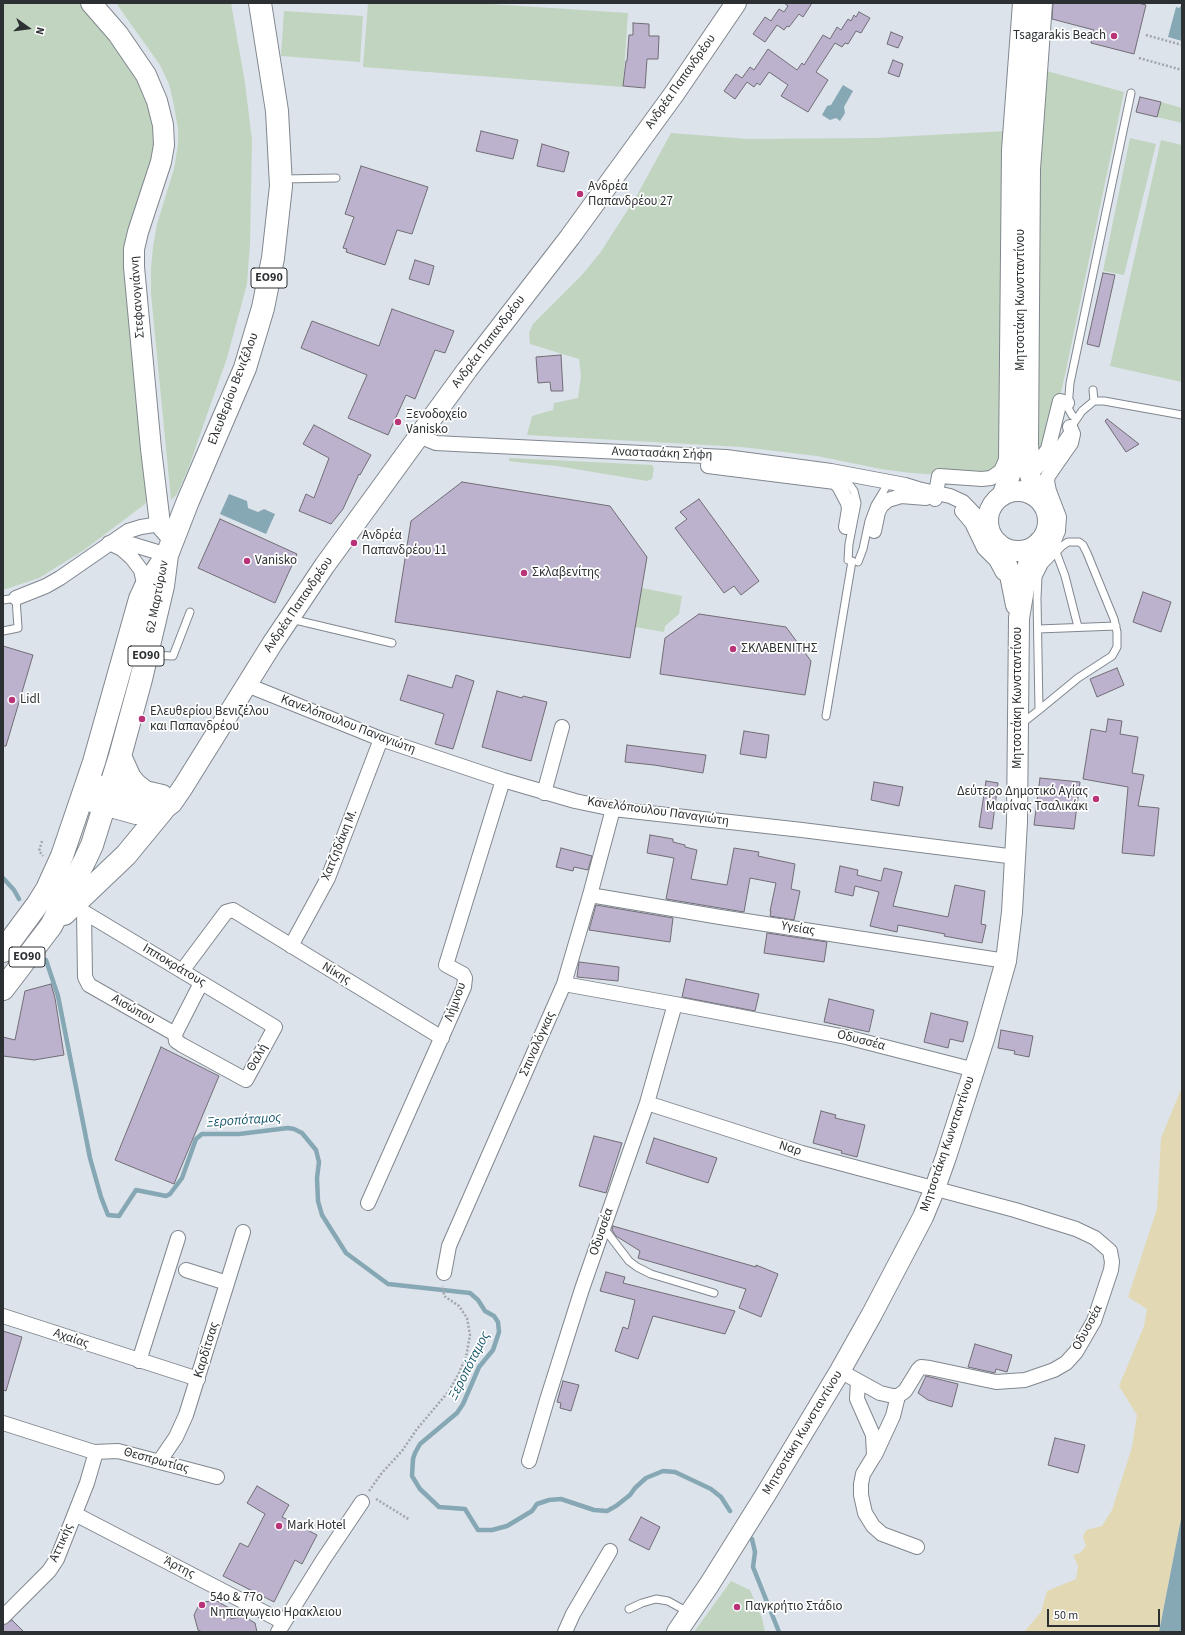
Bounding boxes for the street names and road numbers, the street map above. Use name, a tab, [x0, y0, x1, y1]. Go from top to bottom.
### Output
street label: Ανδρέα Παπανδρέου	[643, 32, 719, 132]
street label: Μητσοτάκη Κωνσταντίνου	[1013, 229, 1029, 371]
street label: Στεφανογιάννη	[127, 255, 149, 339]
road number: ΕΟ90	[251, 268, 287, 288]
street label: Ανδρέα Παπανδρέου	[449, 293, 529, 391]
street label: Ελευθερίου Βενιζέλου	[205, 331, 263, 447]
street label: Αναστασάκη Σήφη	[611, 444, 713, 464]
street label: Ανδρέα Παπανδρέου	[261, 554, 337, 656]
street label: 62 Μαρτύρων	[143, 559, 173, 635]
street label: Μητσοτάκη Κωνσταντίνου	[1010, 627, 1026, 769]
road number: ΕΟ90	[128, 646, 164, 666]
street label: Κανελόπουλου Παναγιώτη	[278, 692, 418, 758]
street label: Κανελόπουλου Παναγιώτη	[586, 794, 730, 830]
street label: Χατζηδάκη Μ.	[319, 807, 361, 883]
street label: Υγείας	[780, 919, 816, 939]
street label: Ιπποκράτους	[139, 941, 209, 991]
road number: ΕΟ90	[9, 947, 45, 967]
street label: Νίκης	[319, 959, 353, 989]
street label: Λήμνου	[442, 980, 470, 1024]
street label: Αισώπου	[109, 991, 157, 1029]
street label: Σπιναλόγκας	[517, 1009, 559, 1079]
street label: Οδυσσέα	[835, 1027, 887, 1055]
street label: Θαλή	[244, 1041, 272, 1075]
street label: Μητσοτάκη Κωνσταντίνου	[917, 1074, 979, 1214]
street label: Ναρ	[777, 1138, 803, 1160]
street label: Οδυσσέα	[587, 1206, 617, 1258]
street label: Οδυσσέα	[1070, 1303, 1106, 1353]
street label: Καρδίτσας	[191, 1320, 223, 1380]
street label: Αχαίας	[51, 1326, 91, 1352]
street label: Μητσοτάκη Κωνσταντίνου	[760, 1368, 846, 1498]
street label: Θεσπρωτίας	[122, 1445, 190, 1477]
street label: Αττικής	[47, 1521, 77, 1565]
street label: Άρτης	[161, 1554, 197, 1582]

